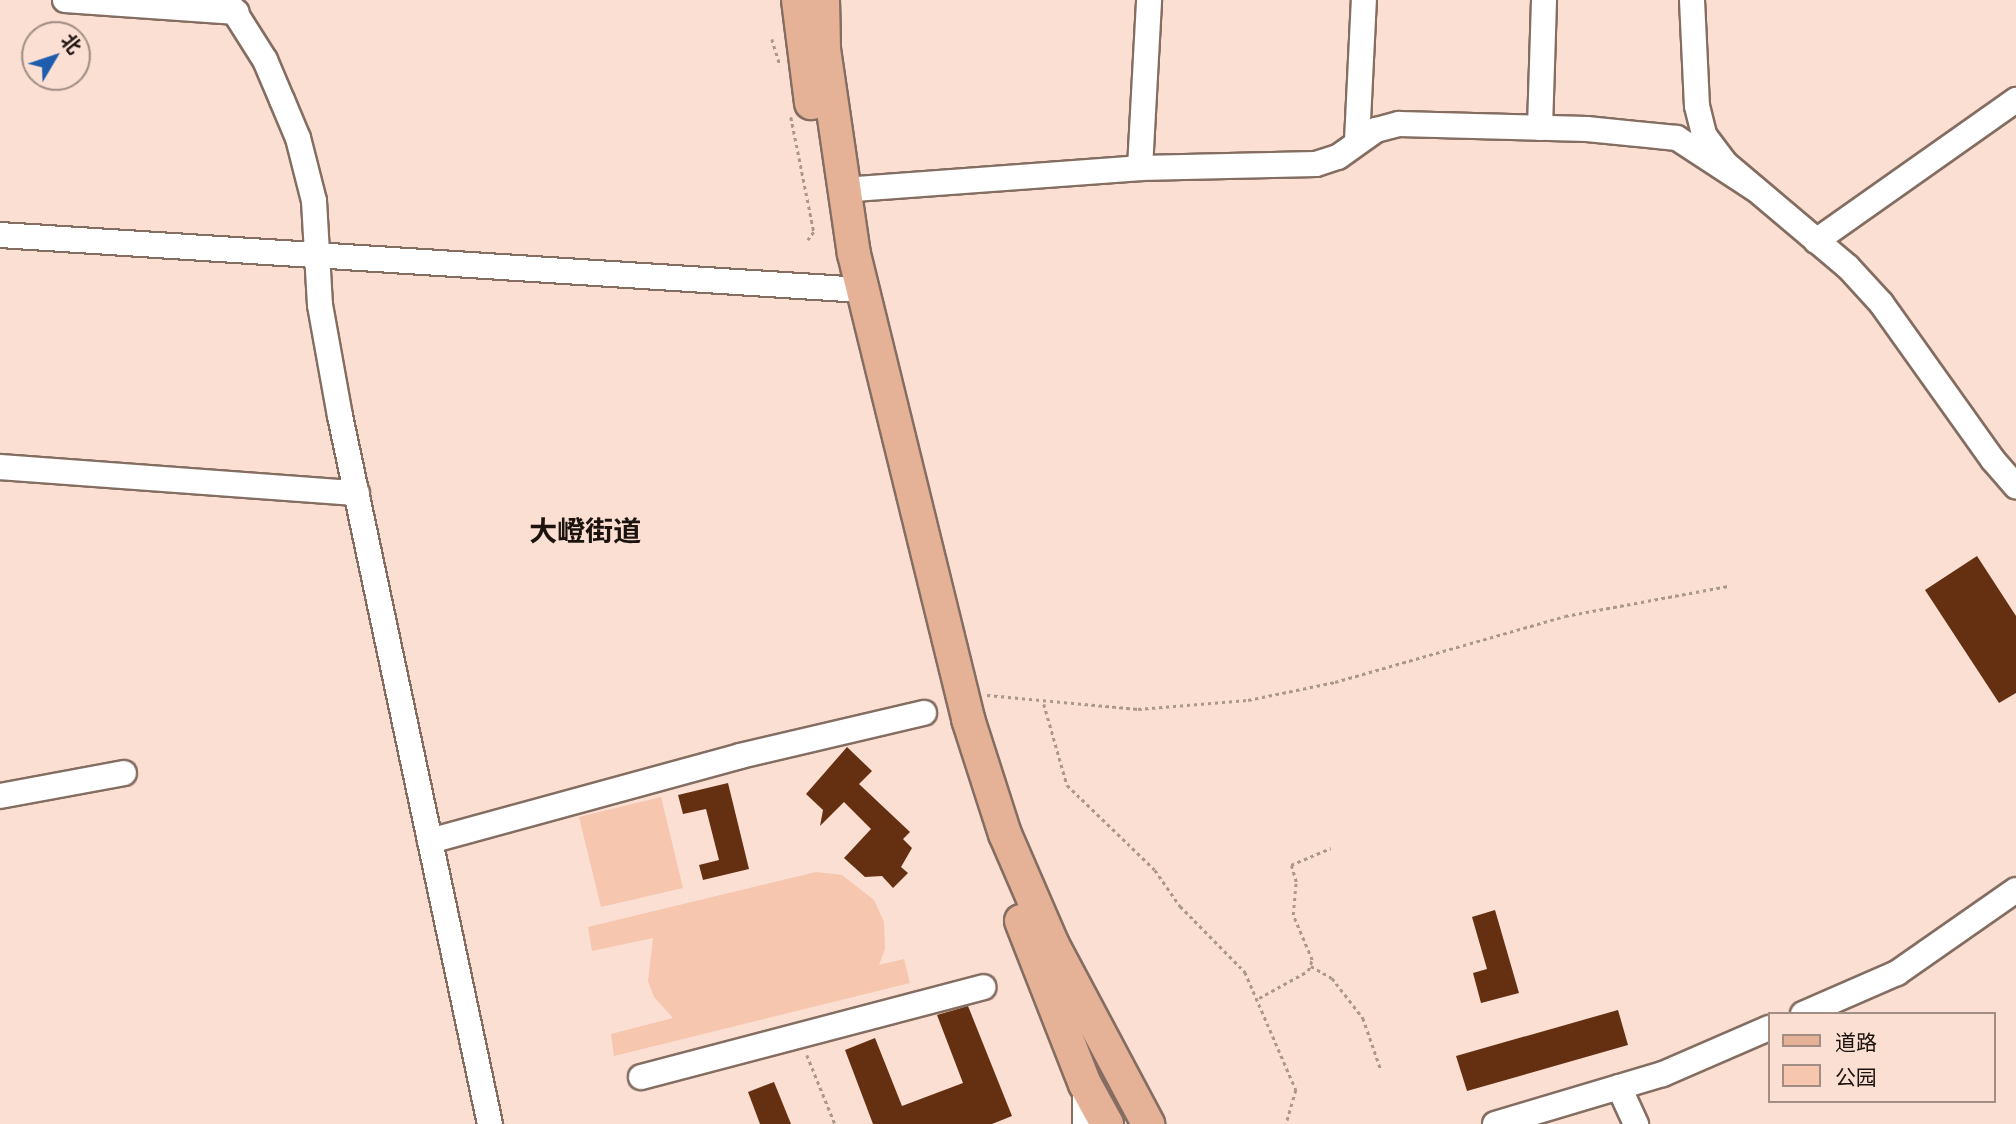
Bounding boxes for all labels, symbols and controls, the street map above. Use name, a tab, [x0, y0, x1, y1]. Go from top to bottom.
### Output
north arrow	[21, 21, 91, 91]
text: 北	[56, 29, 86, 58]
district label: 大嶝街道	[529, 514, 641, 548]
legend	[1768, 1012, 1995, 1103]
text: 道路	[1835, 1030, 1877, 1055]
text: 公园	[1835, 1065, 1877, 1090]

